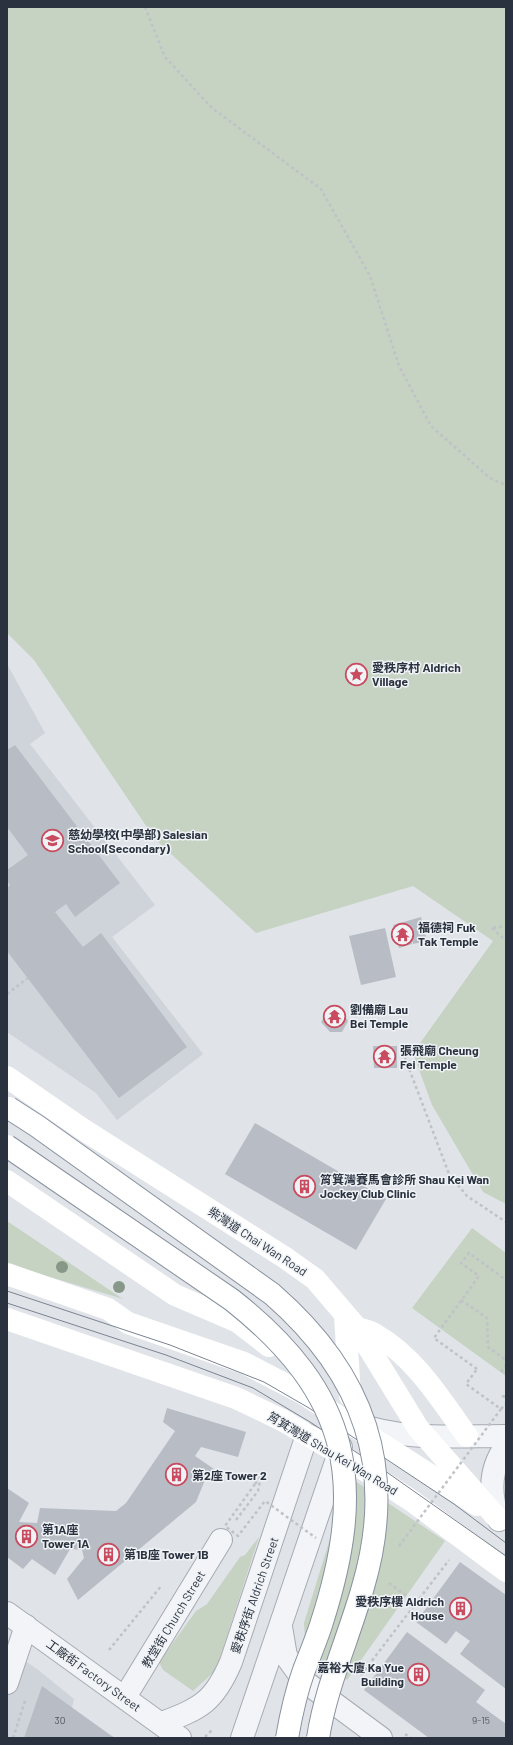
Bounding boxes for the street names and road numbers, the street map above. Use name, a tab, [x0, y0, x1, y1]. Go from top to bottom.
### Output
street label: 柴灣道 Chai Wan Road	[206, 1204, 310, 1278]
street label: 筲箕灣道 Shau Kei Wan Road	[265, 1409, 401, 1497]
street label: 愛秩序街 Aldrich Street	[227, 1535, 281, 1655]
street label: 教堂街 Church Street	[138, 1568, 208, 1670]
street label: 工廠街 Factory Street	[44, 1636, 144, 1714]

